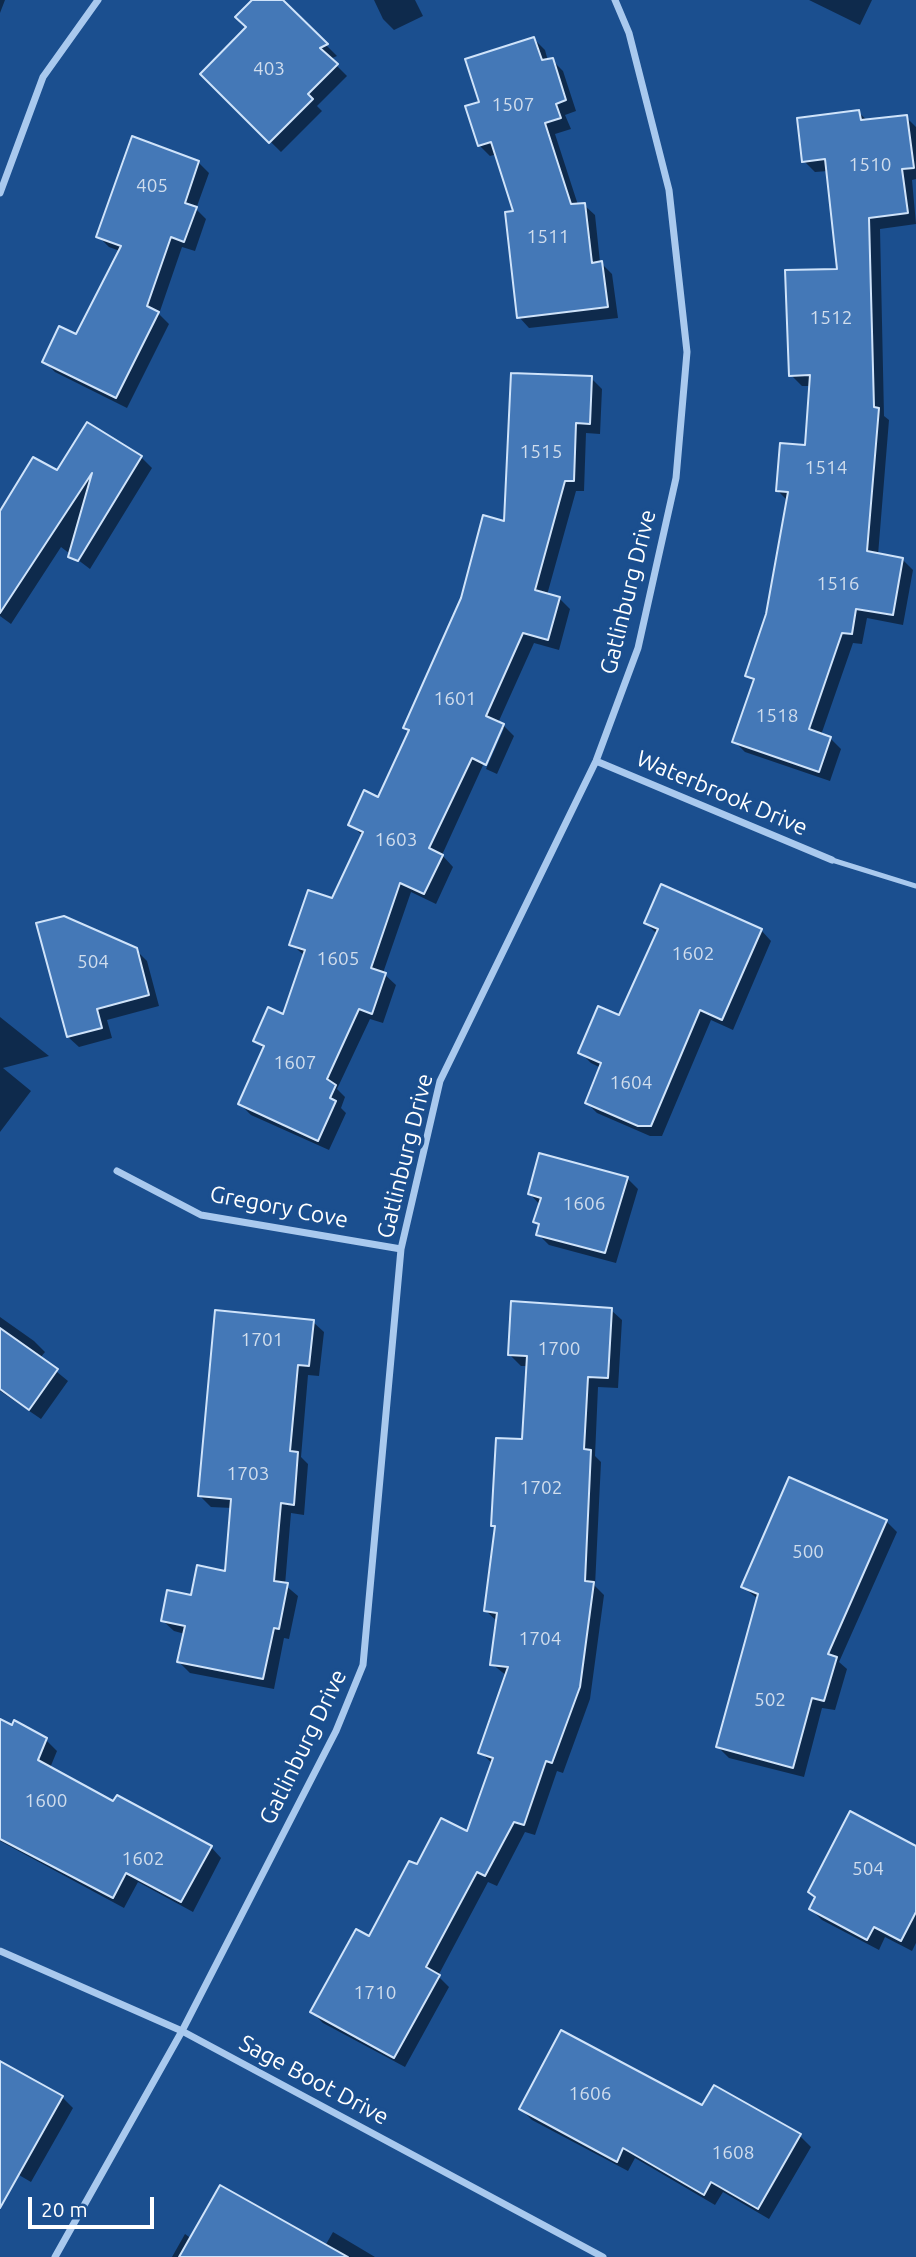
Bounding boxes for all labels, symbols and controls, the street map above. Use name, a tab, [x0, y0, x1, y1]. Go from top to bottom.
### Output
house number: 403	[253, 58, 285, 80]
house number: 1507	[492, 94, 534, 116]
house number: 1510	[849, 154, 891, 176]
house number: 405	[136, 175, 168, 197]
house number: 1511	[527, 226, 569, 248]
house number: 1512	[810, 307, 852, 329]
house number: 1515	[520, 441, 562, 463]
house number: 1514	[805, 457, 847, 479]
street label: Gatlinburg Drive	[594, 507, 662, 677]
house number: 1516	[817, 573, 859, 595]
house number: 1601	[434, 688, 476, 710]
house number: 1518	[756, 705, 798, 727]
street label: Waterbrook Drive	[632, 744, 812, 842]
house number: 1603	[375, 829, 417, 851]
house number: 1602	[672, 943, 714, 965]
house number: 1605	[317, 948, 359, 970]
house number: 504	[77, 951, 109, 973]
house number: 1607	[274, 1052, 316, 1074]
street label: Gatlinburg Drive	[371, 1071, 439, 1241]
house number: 1604	[610, 1072, 652, 1094]
street label: Gregory Cove	[208, 1180, 350, 1234]
house number: 1606	[563, 1193, 605, 1215]
house number: 1701	[241, 1329, 283, 1351]
house number: 1700	[538, 1338, 580, 1360]
house number: 1703	[227, 1463, 269, 1485]
house number: 1702	[520, 1477, 562, 1499]
house number: 500	[792, 1541, 824, 1563]
house number: 1704	[519, 1628, 561, 1650]
street label: Gatlinburg Drive	[254, 1665, 352, 1829]
house number: 502	[754, 1689, 786, 1711]
house number: 1600	[25, 1790, 67, 1812]
house number: 1602	[122, 1848, 164, 1870]
house number: 504	[852, 1858, 884, 1880]
house number: 1710	[354, 1982, 396, 2004]
street label: Sage Boot Drive	[235, 2029, 393, 2131]
house number: 1606	[569, 2083, 611, 2105]
house number: 1608	[712, 2142, 754, 2164]
scale bar	[32, 2184, 158, 2228]
text: 20 m	[41, 2197, 88, 2221]

